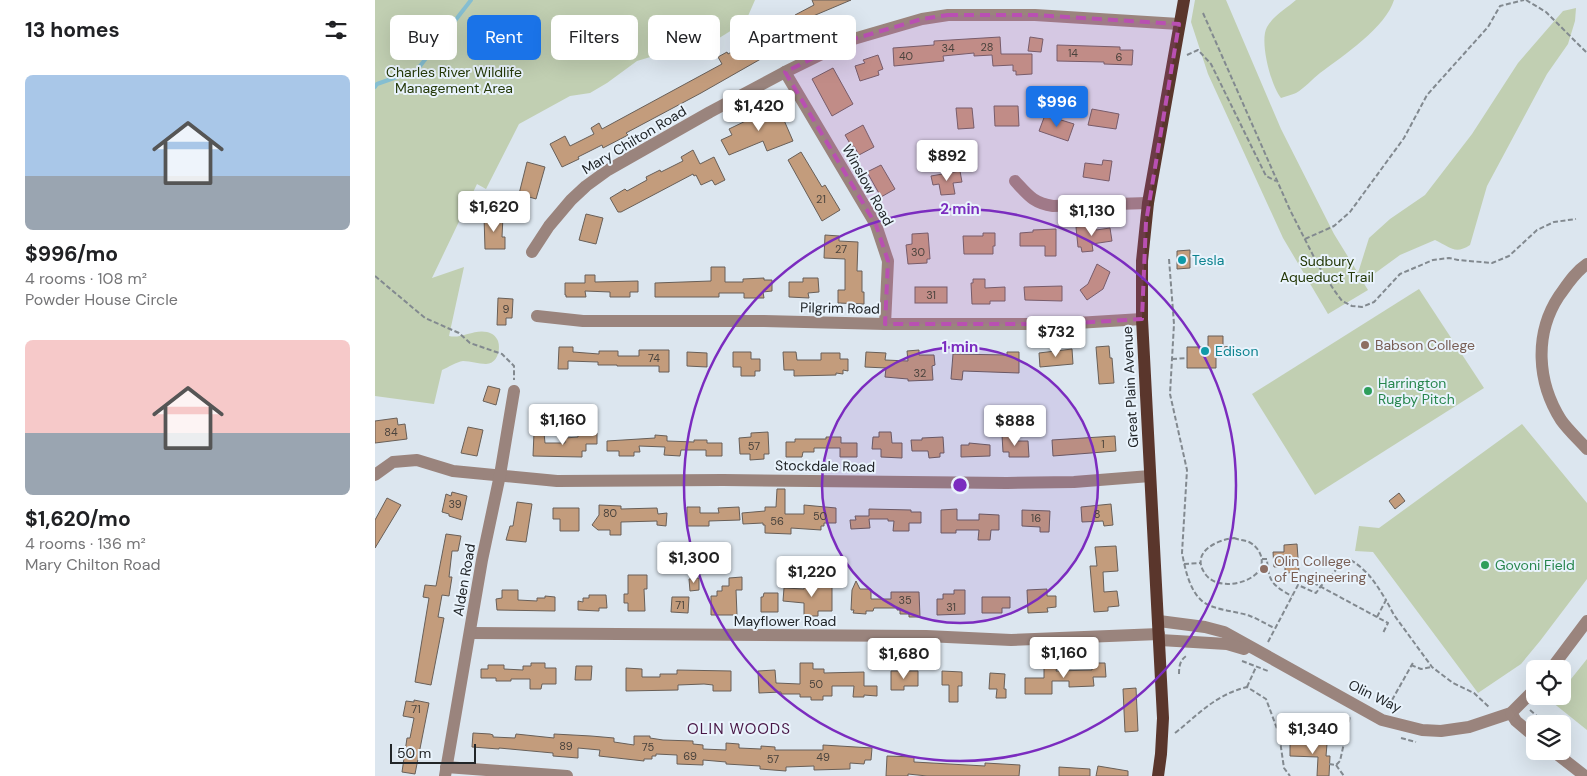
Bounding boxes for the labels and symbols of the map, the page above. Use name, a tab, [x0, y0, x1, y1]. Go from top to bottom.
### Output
house number: 28	[981, 40, 993, 54]
house number: 34	[941, 41, 955, 55]
house number: 14	[1068, 46, 1078, 60]
house number: 40	[899, 49, 913, 63]
house number: 6	[1116, 50, 1123, 64]
park label: Charles River Wildlife Management Area	[386, 63, 522, 97]
pin: $996	[1027, 86, 1087, 128]
pin: $1,420	[718, 90, 800, 132]
street label: Mary Chilton Road	[579, 102, 689, 178]
pin: $892	[917, 140, 977, 182]
street label: Winslow Road	[838, 141, 898, 229]
pin: $1,620	[453, 190, 535, 233]
house number: 21	[816, 192, 826, 206]
pin: $1,130	[1051, 194, 1133, 237]
text: 2 min	[940, 199, 980, 219]
house number: 27	[835, 242, 847, 256]
house number: 30	[911, 245, 925, 259]
place label: Tesla	[1192, 251, 1224, 269]
park label: Sudbury Aqueduct Trail	[1280, 252, 1374, 286]
marker: Tesla	[1176, 254, 1188, 266]
house number: 31	[926, 288, 936, 302]
street label: Pilgrim Road	[800, 298, 880, 318]
house number: 9	[503, 302, 510, 316]
pin: $732	[1026, 316, 1086, 358]
street label: Great Plain Avenue	[1118, 326, 1142, 448]
place label: Babson College	[1375, 336, 1475, 354]
text: 1 min	[942, 337, 978, 357]
marker: Babson College	[1359, 339, 1371, 351]
place label: Edison	[1215, 342, 1258, 360]
marker: Edison	[1199, 345, 1211, 357]
house number: 74	[648, 351, 660, 365]
house number: 32	[914, 366, 926, 380]
place label: Harrington Rugby Pitch	[1378, 374, 1455, 408]
marker: Harrington Rugby Pitch	[1362, 385, 1374, 397]
pin: $1,160	[522, 404, 604, 446]
pin: $888	[985, 404, 1045, 447]
house number: 84	[384, 425, 398, 439]
house number: 1	[1101, 437, 1105, 451]
house number: 57	[748, 439, 760, 453]
street label: Stockdale Road	[775, 456, 875, 476]
centre of rings	[951, 476, 969, 494]
house number: 39	[448, 497, 462, 511]
house number: 80	[603, 506, 617, 520]
house number: 8	[1094, 507, 1100, 521]
house number: 50	[813, 509, 827, 523]
house number: 16	[1031, 511, 1041, 525]
house number: 56	[770, 514, 784, 528]
street label: Alden Road	[449, 542, 479, 618]
pin: $1,300	[653, 542, 735, 584]
place label: Olin College of Engineering	[1274, 552, 1366, 586]
pin: $1,220	[771, 556, 853, 598]
place label: Govoni Field	[1495, 556, 1575, 574]
marker: Govoni Field	[1479, 559, 1491, 571]
marker: Olin College of Engineering	[1258, 563, 1270, 575]
house number: 35	[898, 593, 912, 607]
house number: 71	[675, 598, 685, 612]
house number: 31	[946, 600, 956, 614]
street label: Mayflower Road	[734, 612, 836, 630]
pin: $1,160	[1023, 636, 1105, 679]
pin: $1,680	[863, 638, 945, 680]
street label: Olin Way	[1345, 675, 1405, 717]
house number: 50	[809, 677, 823, 691]
house number: 71	[411, 702, 421, 716]
pin: $1,340	[1272, 712, 1354, 755]
district label: OLIN WOODS	[687, 719, 791, 739]
house number: 89	[559, 739, 573, 753]
house number: 75	[642, 740, 654, 754]
scale bar	[390, 741, 476, 764]
house number: 69	[683, 749, 697, 763]
house number: 49	[816, 750, 830, 764]
house number: 57	[767, 752, 779, 766]

